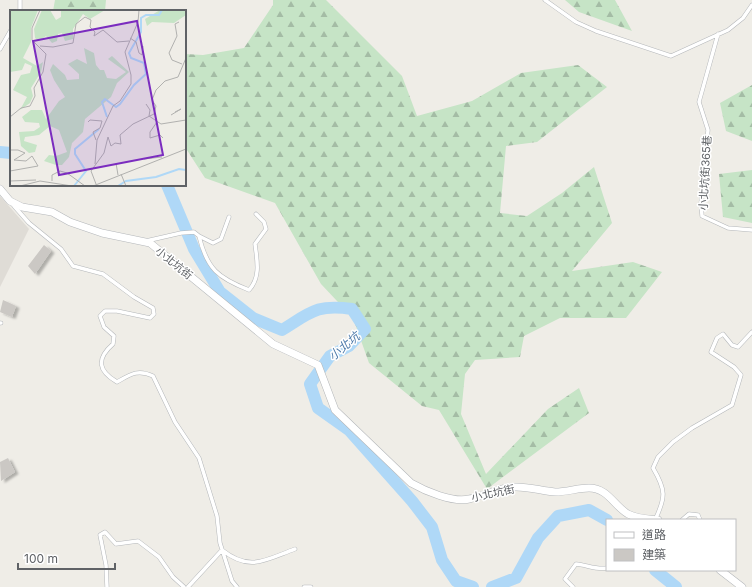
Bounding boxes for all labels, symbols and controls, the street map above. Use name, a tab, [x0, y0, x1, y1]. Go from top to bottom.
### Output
inset map	[10, 10, 186, 186]
street label: 小北坑街365巷	[696, 135, 714, 211]
street label: 小北坑街	[152, 244, 196, 282]
water label: 小北坑	[325, 327, 364, 363]
street label: 小北坑街	[470, 482, 516, 504]
legend	[606, 519, 736, 571]
text: 道路	[642, 527, 666, 542]
scale bar	[18, 545, 115, 571]
text: 建築	[642, 547, 666, 562]
text: 100 m	[24, 551, 58, 566]

